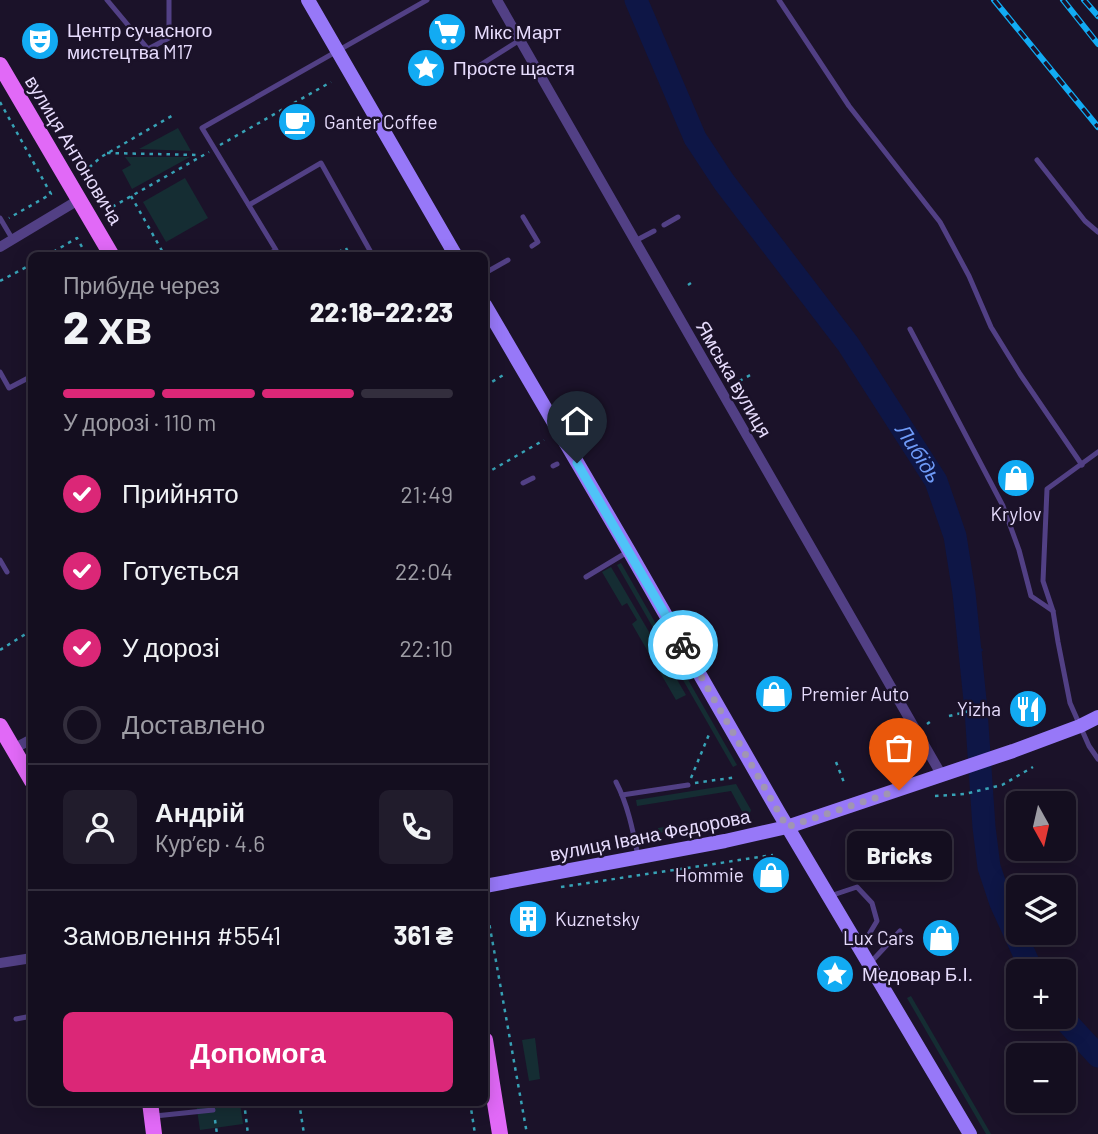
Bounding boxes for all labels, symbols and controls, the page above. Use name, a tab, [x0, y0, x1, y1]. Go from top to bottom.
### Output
supermarket icon: Мікс Март	[426, 11, 468, 53]
place label: Центр сучасного мистецтва M17	[67, 18, 212, 63]
theatre icon: Центр сучасного мистецтва M17	[19, 20, 61, 62]
place label: Мікс Март	[474, 20, 562, 43]
place icon: Просте щастя	[405, 47, 447, 89]
place label: Просте щастя	[453, 56, 575, 79]
street label: вулиця Антоновича	[21, 71, 128, 229]
cafe icon: Ganter Coffee	[276, 101, 318, 143]
place label: Ganter Coffee	[324, 110, 438, 133]
text: Прибуде через	[63, 271, 220, 299]
text: 22:18–22:23	[310, 296, 453, 327]
text: 2 хв	[63, 298, 152, 353]
street label: Ямська вулиця	[692, 316, 777, 441]
pin	[547, 391, 607, 463]
icon: home	[558, 402, 596, 440]
text: У дорозі · 110 m	[63, 408, 216, 436]
water label: Либідь	[890, 417, 948, 487]
shop icon: Krylov	[995, 457, 1037, 499]
icon: check	[63, 475, 101, 513]
text: Прийнято	[122, 477, 239, 508]
text: 21:49	[400, 480, 453, 508]
place label: Krylov	[990, 502, 1042, 525]
icon: check	[63, 552, 101, 590]
text: Готується	[122, 554, 239, 585]
text: 22:04	[395, 557, 453, 585]
courier	[648, 610, 718, 680]
icon: bike	[664, 626, 702, 664]
icon: check	[63, 629, 101, 667]
text: У дорозі	[122, 631, 220, 662]
text: 22:10	[400, 634, 453, 662]
shop icon: Premier Auto	[753, 673, 795, 715]
place label: Premier Auto	[801, 682, 909, 705]
restaurant icon: Yizha	[1007, 688, 1049, 730]
place label: Yizha	[957, 697, 1001, 720]
text: Доставлено	[122, 708, 265, 739]
pin	[869, 718, 929, 790]
icon: bag	[880, 729, 918, 767]
button: person	[63, 790, 137, 864]
button: phone	[379, 790, 453, 864]
north arrow	[1006, 791, 1076, 861]
map controls	[1006, 791, 1076, 1113]
text: Андрій	[155, 796, 245, 827]
street label: вулиця Івана Федорова	[548, 804, 753, 865]
text: Кур’єр · 4.6	[155, 829, 265, 857]
callout: Bricks	[846, 832, 951, 881]
text: Bricks	[867, 841, 932, 869]
shop icon: Hommie	[750, 854, 792, 896]
place label: Hommie	[675, 863, 744, 886]
button: layers	[1006, 875, 1076, 945]
building icon: Kuznetsky	[507, 898, 549, 940]
place label: Kuznetsky	[555, 907, 640, 930]
shop icon: Lux Cars	[920, 917, 962, 959]
text: Замовлення #5541	[63, 919, 281, 950]
text: 361 ₴	[393, 919, 453, 950]
place label: Lux Cars	[843, 926, 914, 949]
place icon: Медовар Б.І.	[814, 953, 856, 995]
button: +	[1006, 959, 1076, 1029]
place label: Медовар Б.І.	[862, 962, 973, 985]
button: Допомога	[63, 1012, 453, 1092]
button: −	[1006, 1043, 1076, 1113]

